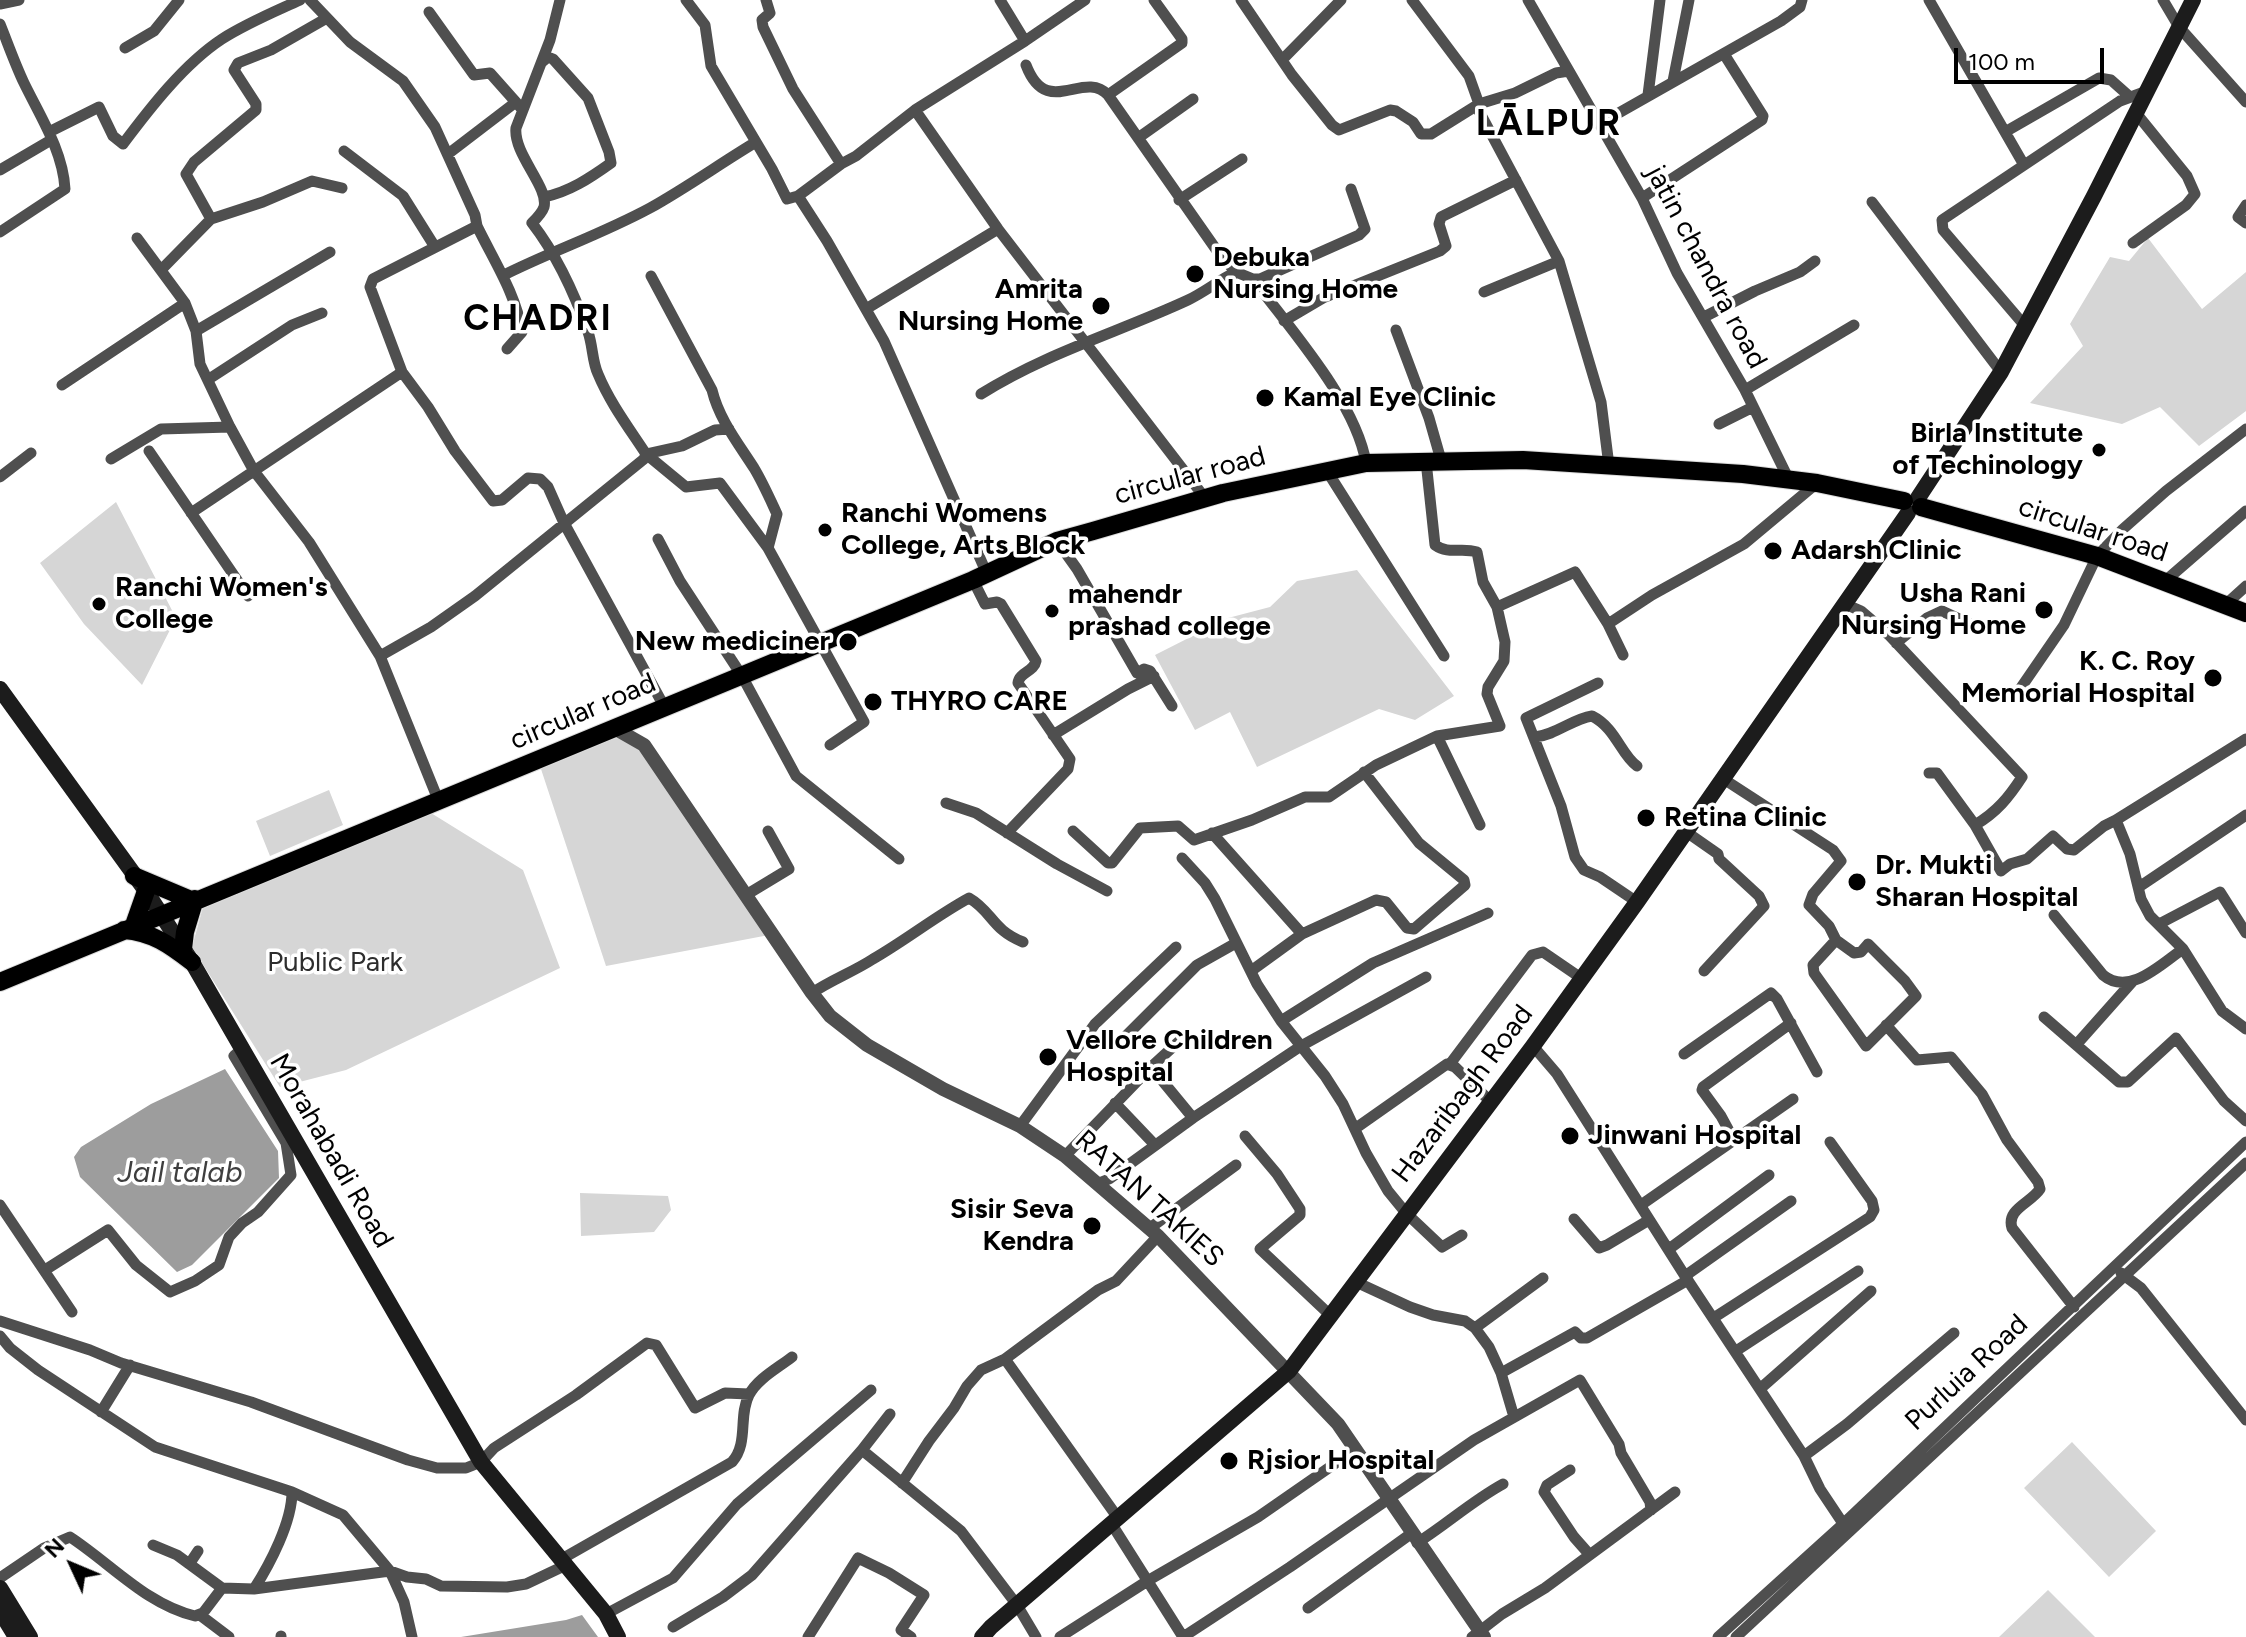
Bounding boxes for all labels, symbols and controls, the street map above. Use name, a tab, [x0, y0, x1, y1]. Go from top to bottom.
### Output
scale bar	[1958, 32, 2108, 82]
text: 100 m	[1968, 47, 2035, 76]
district label: LĀLPUR	[1476, 102, 1622, 146]
street label: jatin chandra road	[1638, 160, 1774, 374]
place label: Debuka Nursing Home	[1213, 241, 1398, 307]
marker: Debuka Nursing Home	[1184, 263, 1206, 285]
place label: Amrita Nursing Home	[898, 273, 1083, 339]
marker: Amrita Nursing Home	[1090, 295, 1112, 317]
district label: CHADRI	[463, 297, 613, 341]
place label: Kamal Eye Clinic	[1283, 381, 1496, 415]
marker: Kamal Eye Clinic	[1254, 387, 1276, 409]
place label: Birla Institute of Techinology	[1892, 417, 2083, 483]
street label: circular road	[1111, 440, 1269, 512]
marker: Birla Institute of Techinology	[2090, 441, 2108, 459]
street label: circular road	[2014, 490, 2172, 570]
place label: Ranchi Womens College, Arts Block	[841, 497, 1085, 563]
marker: Ranchi Womens College, Arts Block	[816, 521, 834, 539]
place label: Adarsh Clinic	[1791, 534, 1962, 568]
marker: Adarsh Clinic	[1762, 540, 1784, 562]
place label: Ranchi Women's College	[115, 571, 328, 637]
place label: Usha Rani Nursing Home	[1841, 577, 2026, 643]
place label: mahendr prashad college	[1068, 578, 1271, 644]
marker: Ranchi Women's College	[90, 595, 108, 613]
marker: Usha Rani Nursing Home	[2033, 599, 2055, 621]
marker: mahendr prashad college	[1043, 602, 1061, 620]
place label: New mediciner	[635, 625, 830, 659]
marker: New mediciner	[837, 631, 859, 653]
place label: K. C. Roy Memorial Hospital	[1961, 645, 2195, 711]
street label: circular road	[505, 666, 661, 758]
marker: K. C. Roy Memorial Hospital	[2202, 667, 2224, 689]
place label: THYRO CARE	[891, 685, 1068, 719]
marker: THYRO CARE	[862, 691, 884, 713]
place label: Retina Clinic	[1664, 801, 1827, 835]
marker: Retina Clinic	[1635, 807, 1657, 829]
place label: Dr. Mukti Sharan Hospital	[1875, 849, 2078, 915]
marker: Dr. Mukti Sharan Hospital	[1846, 871, 1868, 893]
park label: Public Park	[267, 946, 403, 980]
street label: Hazaribagh Road	[1385, 999, 1541, 1189]
place label: Vellore Children Hospital	[1066, 1024, 1273, 1090]
marker: Vellore Children Hospital	[1037, 1046, 1059, 1068]
street label: Morahabadi Road	[262, 1048, 400, 1254]
place label: Jinwani Hospital	[1588, 1119, 1801, 1153]
street label: RATAN TAKIES	[1068, 1124, 1230, 1274]
marker: Jinwani Hospital	[1559, 1125, 1581, 1147]
water label: Jail talab	[117, 1155, 243, 1191]
place label: Sisir Seva Kendra	[950, 1193, 1074, 1259]
marker: Sisir Seva Kendra	[1081, 1215, 1103, 1237]
street label: Purluia Road	[1899, 1308, 2035, 1438]
place label: Rjsior Hospital	[1247, 1444, 1434, 1478]
marker: Rjsior Hospital	[1218, 1450, 1240, 1472]
north arrow	[32, 1525, 112, 1605]
text: N	[39, 1532, 70, 1563]

